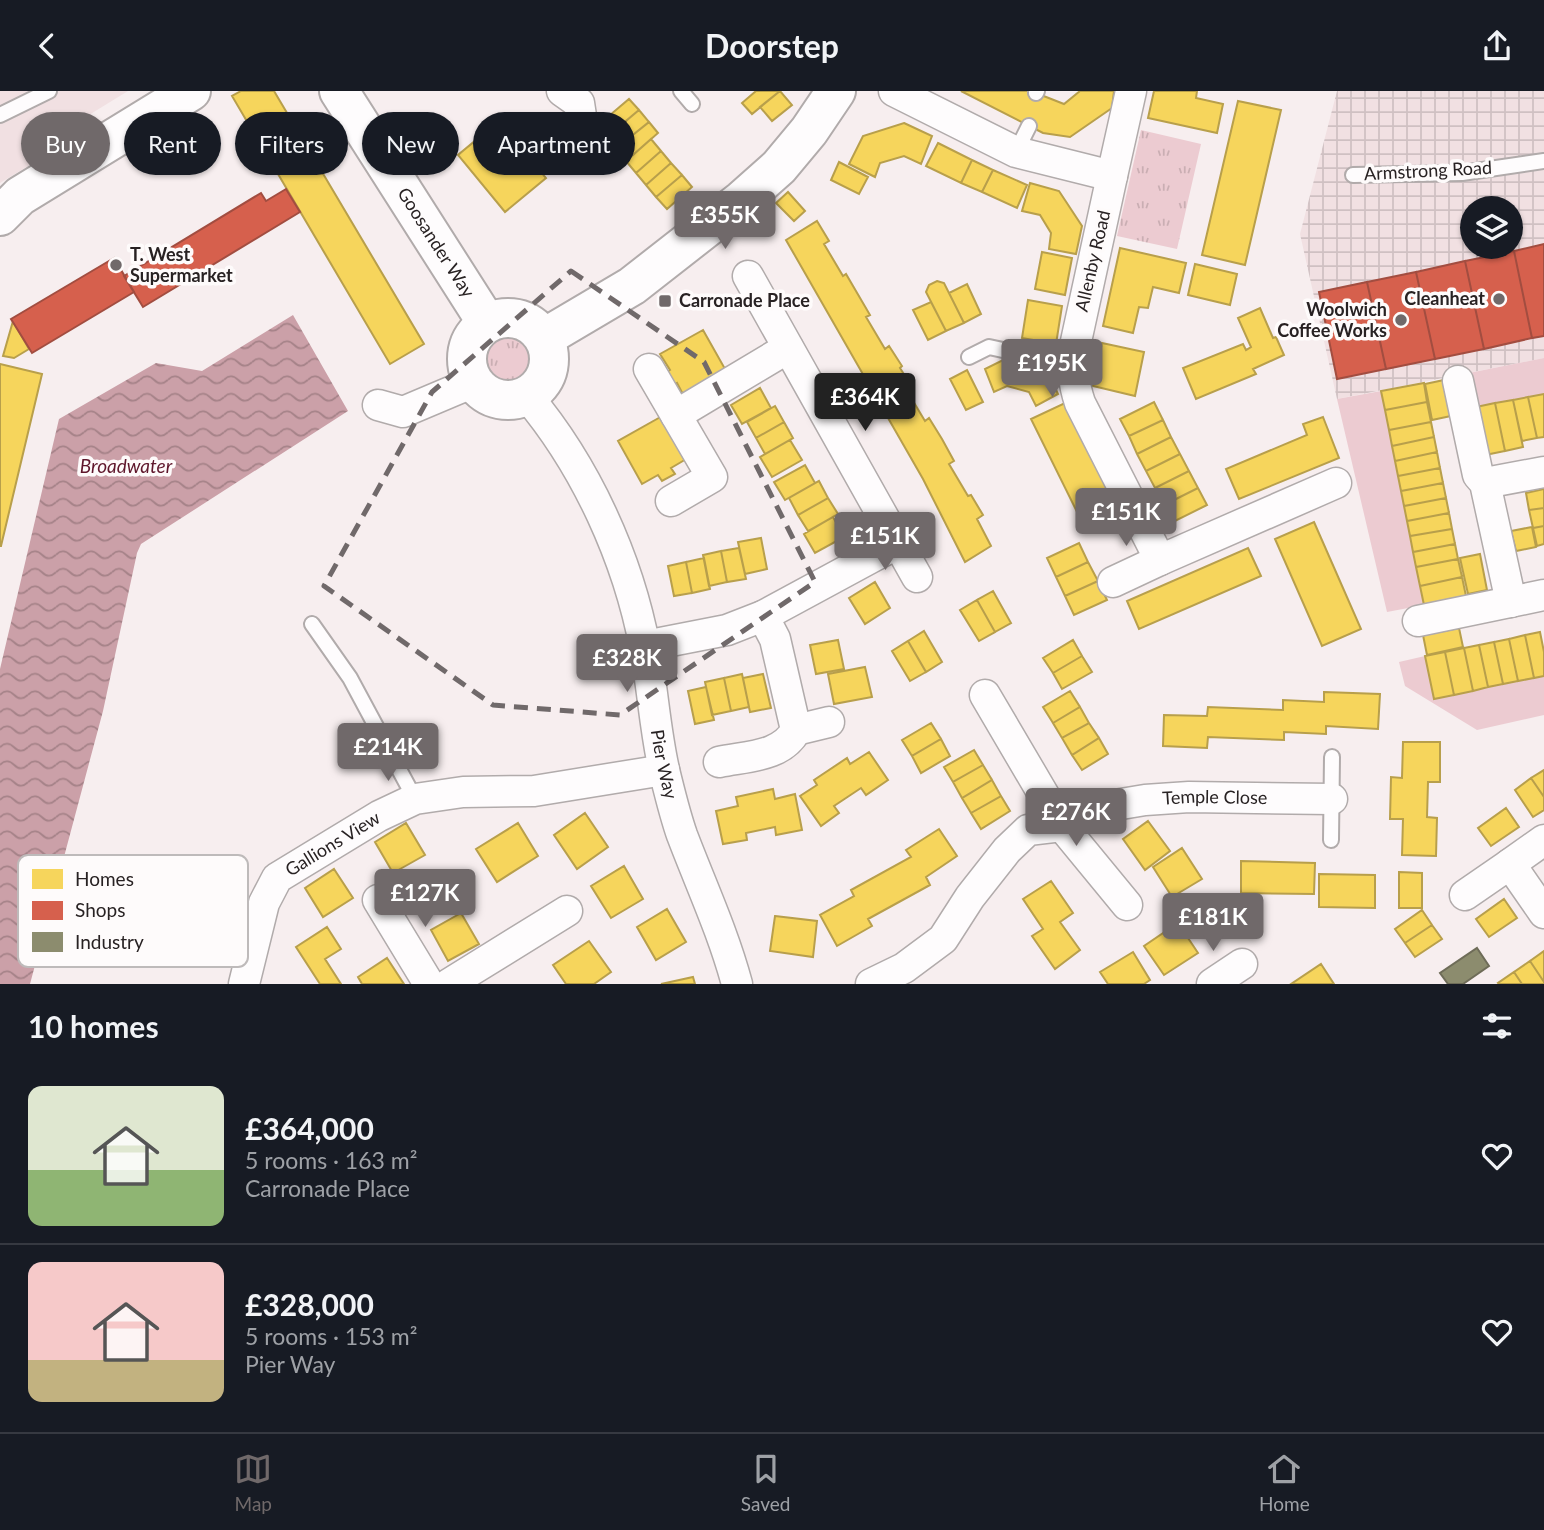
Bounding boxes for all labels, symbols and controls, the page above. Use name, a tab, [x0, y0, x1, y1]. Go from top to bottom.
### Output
text: Doorstep	[705, 26, 839, 65]
icon: back	[28, 27, 66, 65]
icon: share	[1478, 27, 1516, 65]
chip: Buy	[21, 112, 110, 175]
chip: Rent	[124, 112, 221, 175]
chip: Filters	[235, 112, 348, 175]
chip: New	[362, 112, 459, 175]
chip: Apartment	[473, 112, 635, 175]
street label: Armstrong Road	[1363, 156, 1492, 184]
street label: Goosander Way	[393, 183, 480, 302]
pin: £355K	[676, 191, 774, 251]
map controls	[1460, 196, 1523, 259]
button: layers	[1460, 196, 1523, 259]
text: £355K	[690, 200, 760, 228]
street label: Allenby Road	[1070, 208, 1114, 314]
place label: T. West Supermarket	[130, 243, 233, 286]
marker: T. West Supermarket	[108, 257, 124, 273]
place label: Cleanheat	[1404, 287, 1485, 309]
place label: Carronade Place	[679, 289, 810, 311]
marker: Cleanheat	[1491, 291, 1507, 307]
marker: Carronade Place	[657, 293, 673, 309]
place label: Woolwich Coffee Works	[1277, 298, 1387, 341]
marker: Woolwich Coffee Works	[1393, 312, 1409, 328]
pin: £195K	[1003, 339, 1101, 399]
text: £195K	[1017, 348, 1087, 376]
pin: £364K	[816, 373, 914, 433]
text: £364K	[830, 382, 900, 410]
water label: Broadwater	[80, 454, 173, 477]
pin: £151K	[1077, 489, 1175, 548]
text: £151K	[1091, 497, 1161, 525]
pin: £151K	[836, 512, 934, 572]
text: £151K	[850, 521, 920, 549]
pin: £328K	[578, 635, 676, 694]
text: £328K	[592, 643, 662, 671]
pin: £214K	[339, 723, 437, 783]
street label: Pier Way	[647, 728, 683, 802]
text: £214K	[353, 732, 423, 760]
street label: Temple Close	[1162, 785, 1268, 809]
pin: £276K	[1027, 789, 1125, 848]
text: £276K	[1041, 797, 1111, 825]
street label: Gallions View	[281, 806, 384, 880]
legend	[18, 855, 248, 967]
text: Homes	[75, 867, 134, 890]
pin: £127K	[376, 869, 474, 929]
text: £127K	[390, 878, 460, 906]
pin: £181K	[1164, 893, 1262, 953]
text: Shops	[75, 898, 125, 921]
text: £181K	[1178, 902, 1248, 930]
text: Industry	[75, 930, 144, 953]
icon: filters	[1478, 1007, 1516, 1045]
text: 10 homes	[28, 1008, 159, 1044]
text: £364,000	[245, 1110, 374, 1146]
icon: home	[84, 1114, 168, 1198]
icon: heart	[1478, 1137, 1516, 1175]
text: 5 rooms · 163 m²	[245, 1146, 417, 1174]
text: Carronade Place	[245, 1174, 410, 1202]
text: £328,000	[245, 1286, 374, 1322]
icon: home	[84, 1290, 168, 1374]
icon: heart	[1478, 1313, 1516, 1351]
text: 5 rooms · 153 m²	[245, 1322, 417, 1350]
text: Pier Way	[245, 1350, 335, 1378]
tab: Map	[234, 1450, 272, 1515]
tab: Saved	[741, 1450, 790, 1515]
tab: Home	[1259, 1450, 1310, 1515]

